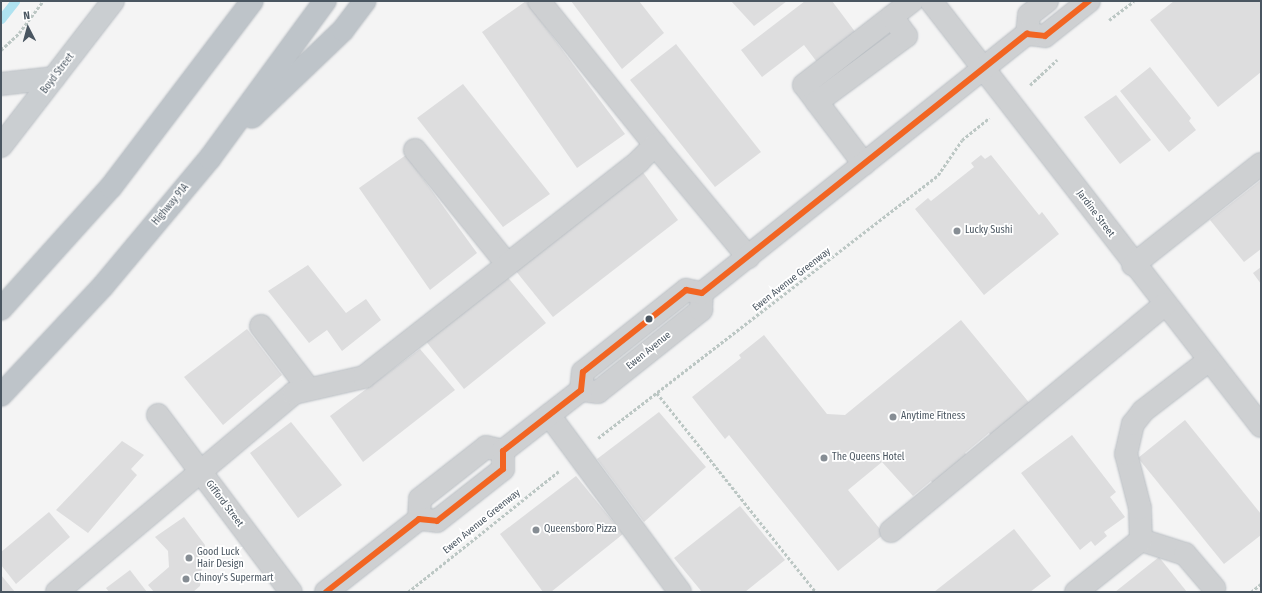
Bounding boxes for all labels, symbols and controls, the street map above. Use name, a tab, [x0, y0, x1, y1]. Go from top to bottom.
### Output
north arrow	[8, 8, 48, 48]
text: N	[23, 9, 31, 22]
street label: Boyd Street	[39, 51, 77, 97]
street label: Highway 91A	[150, 182, 192, 228]
street label: Jardine Street	[1073, 188, 1117, 240]
place label: Lucky Sushi	[965, 225, 1013, 237]
marker: Lucky Sushi	[952, 226, 962, 236]
street label: Ewen Avenue Greenway	[751, 246, 833, 314]
unlabelled marker	[644, 314, 654, 324]
street label: Ewen Avenue	[624, 329, 674, 373]
place label: Anytime Fitness	[901, 411, 965, 423]
marker: Anytime Fitness	[888, 412, 898, 422]
place label: The Queens Hotel	[832, 452, 904, 464]
marker: The Queens Hotel	[819, 453, 829, 463]
street label: Gifford Street	[203, 478, 245, 530]
street label: Ewen Avenue Greenway	[441, 487, 523, 557]
place label: Queensboro Pizza	[544, 524, 617, 536]
marker: Queensboro Pizza	[531, 525, 541, 535]
place label: Good Luck Hair Design	[197, 546, 244, 570]
marker: Good Luck Hair Design	[184, 553, 194, 563]
place label: Chinoy's Supermart	[194, 573, 274, 585]
marker: Chinoy's Supermart	[181, 574, 191, 584]

